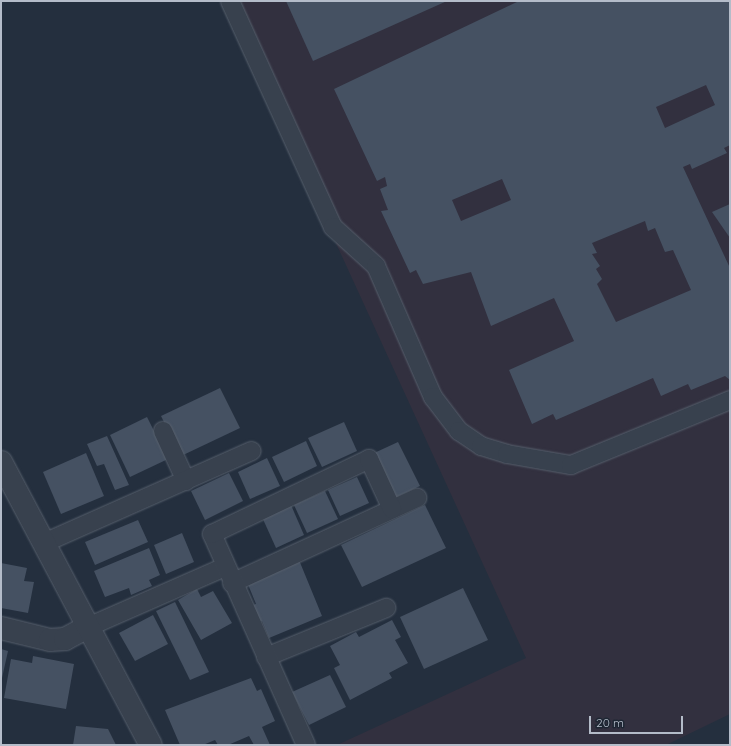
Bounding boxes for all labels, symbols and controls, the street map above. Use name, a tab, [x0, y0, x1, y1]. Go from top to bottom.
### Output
scale bar	[591, 708, 685, 734]
text: 20 m	[596, 715, 624, 730]

